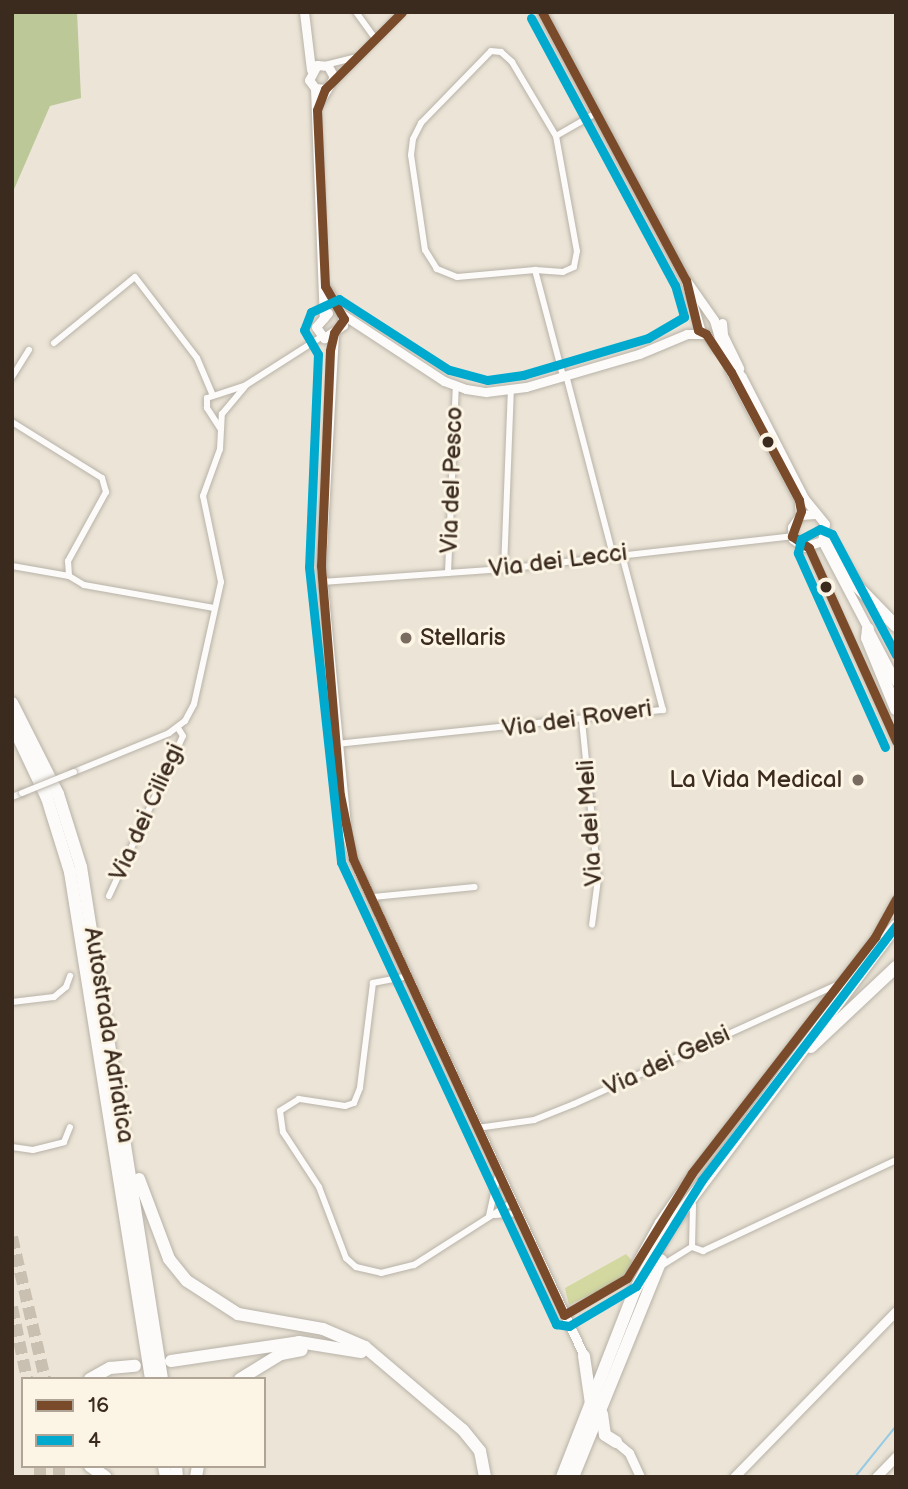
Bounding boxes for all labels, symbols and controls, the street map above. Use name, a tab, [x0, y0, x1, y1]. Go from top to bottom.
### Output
street label: Via del Pesco	[435, 406, 469, 554]
unlabelled marker	[761, 435, 775, 449]
street label: Via dei Lecci	[487, 538, 629, 584]
unlabelled marker	[819, 580, 833, 594]
place label: Stellaris	[420, 624, 506, 652]
marker: Stellaris	[398, 630, 414, 646]
street label: Via dei Roveri	[500, 694, 654, 744]
street label: Via dei Ciliegi	[104, 739, 190, 885]
street label: Via dei Meli	[571, 759, 609, 887]
place label: La Vida Medical	[669, 766, 842, 794]
marker: La Vida Medical	[848, 770, 868, 790]
street label: Autostrada Adriatica	[78, 925, 140, 1145]
street label: Via dei Gelsi	[599, 1019, 735, 1103]
legend	[21, 1377, 266, 1468]
text: 16	[88, 1393, 109, 1418]
text: 4	[88, 1428, 101, 1453]

